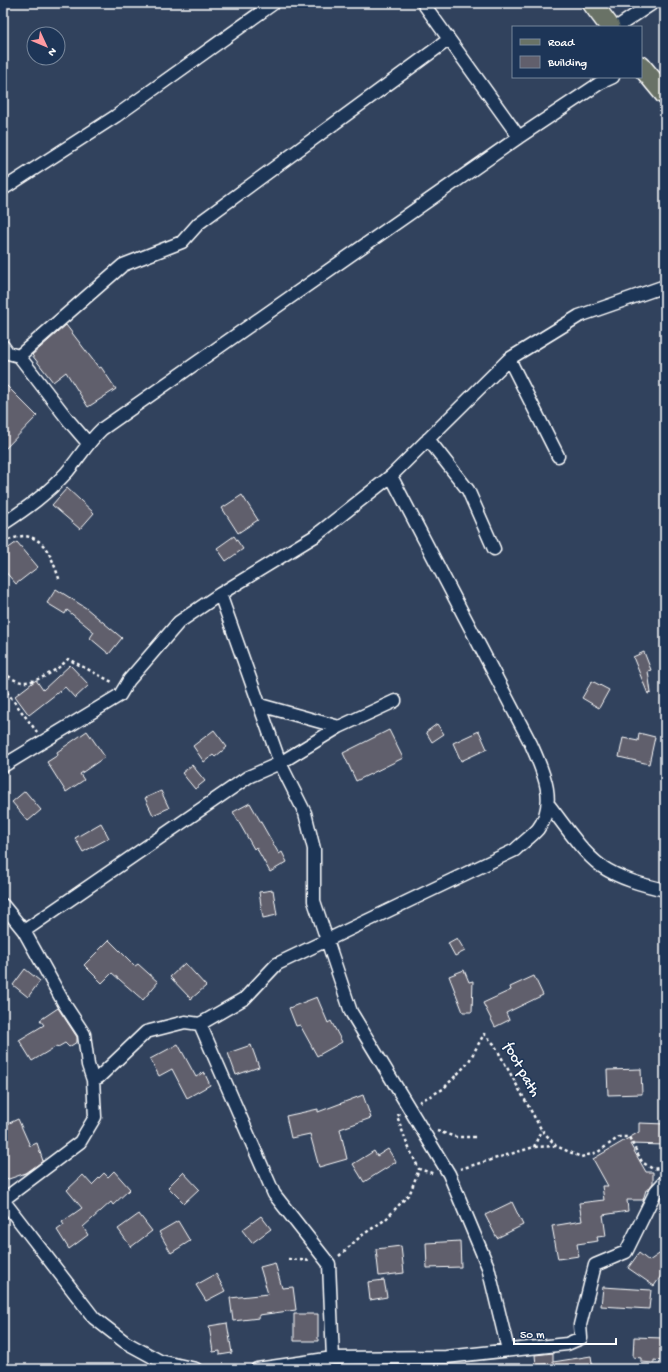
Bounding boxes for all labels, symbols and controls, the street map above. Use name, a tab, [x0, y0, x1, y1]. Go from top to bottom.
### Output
north arrow	[26, 26, 66, 66]
legend	[512, 26, 642, 78]
text: Road	[548, 37, 575, 51]
text: N	[45, 45, 59, 58]
text: Building	[547, 57, 587, 71]
street label: foot path	[498, 1039, 543, 1100]
scale bar	[514, 1320, 616, 1346]
text: 50 m	[520, 1329, 545, 1343]

